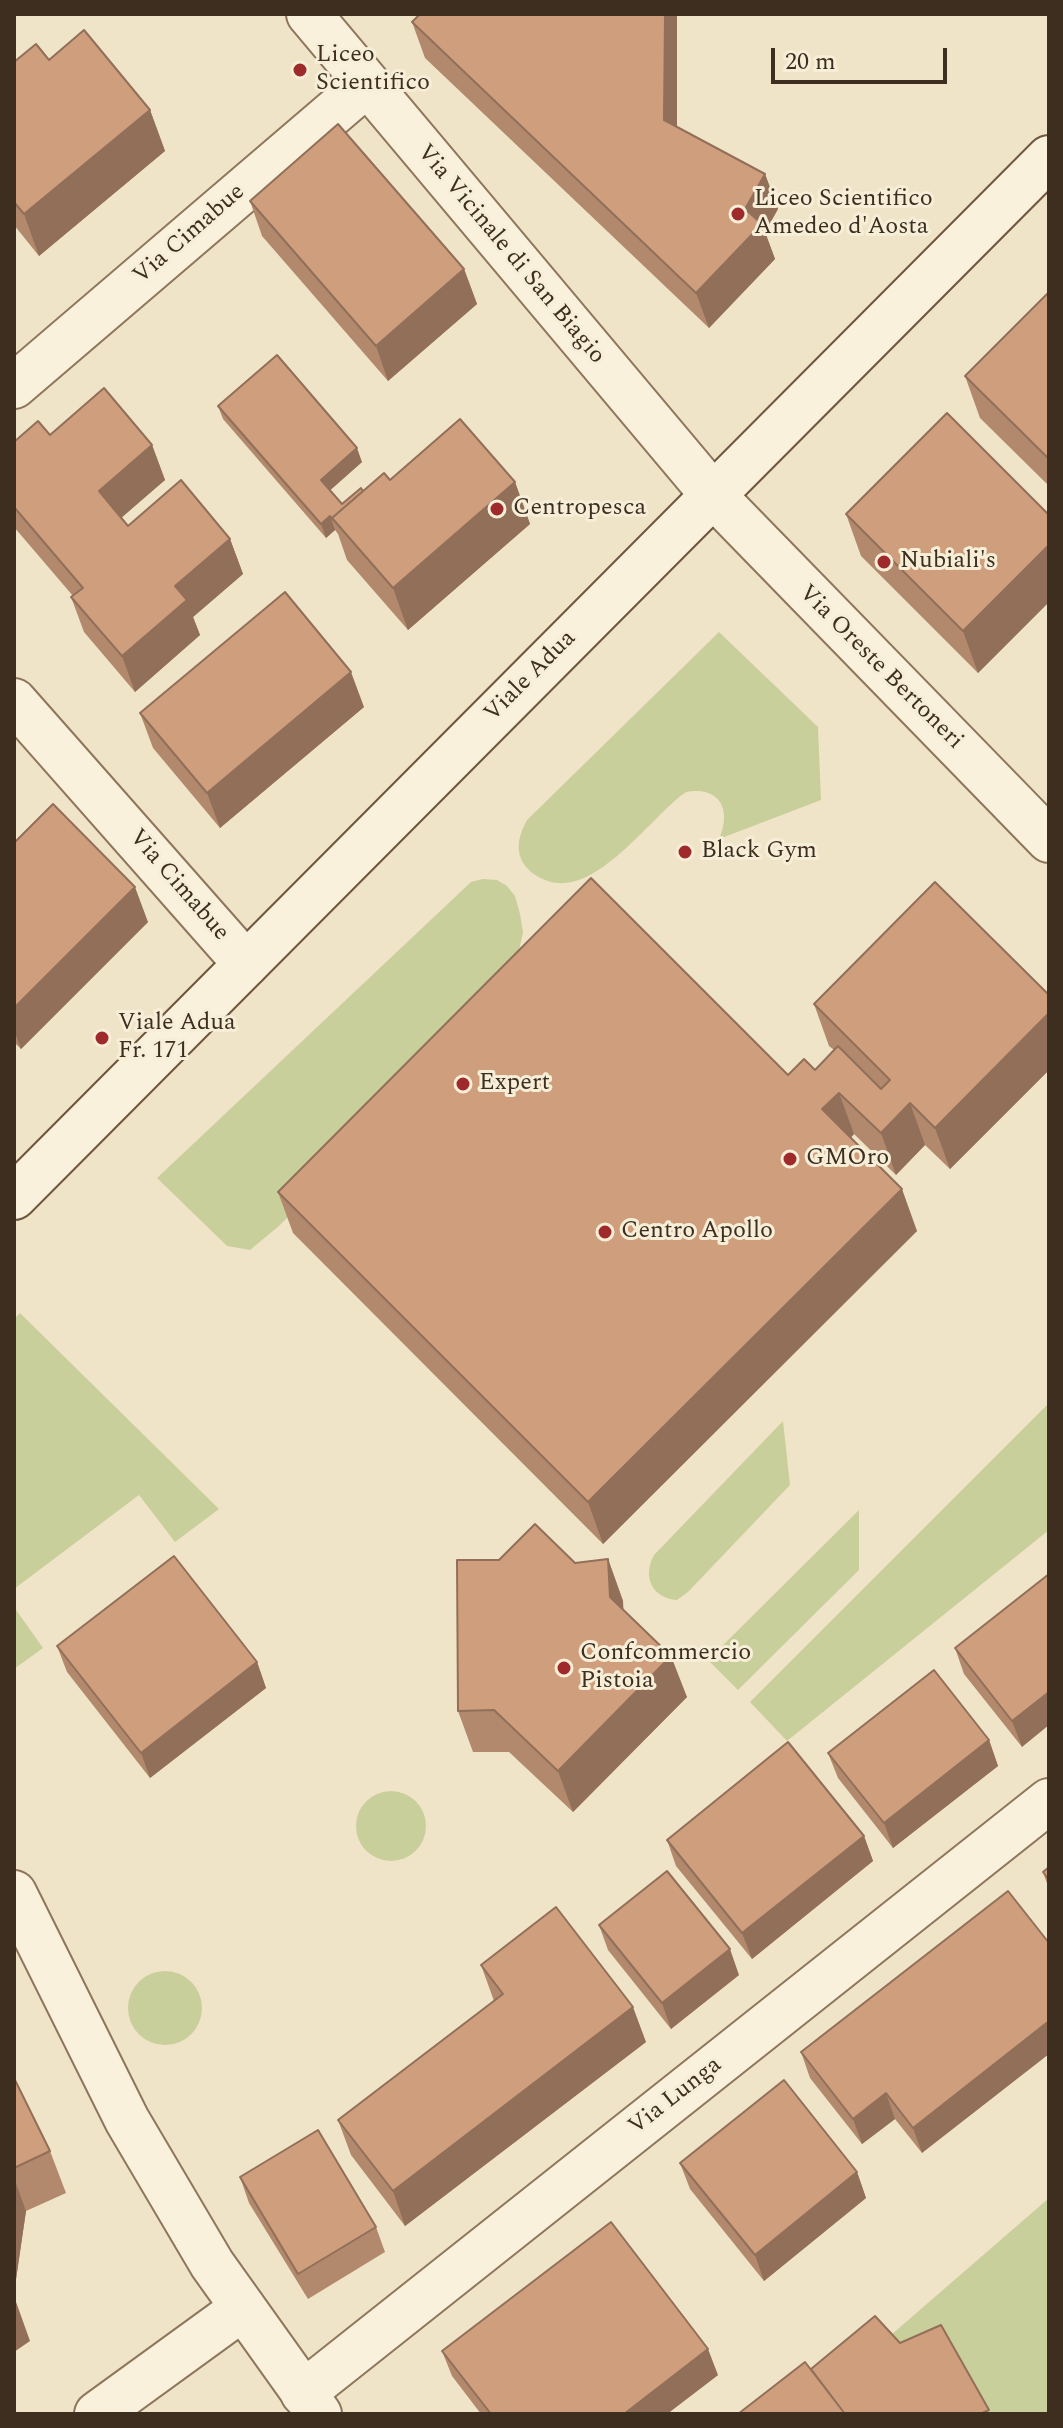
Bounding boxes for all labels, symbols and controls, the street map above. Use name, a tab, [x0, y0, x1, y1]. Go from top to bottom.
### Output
scale bar	[775, 32, 951, 82]
place label: Liceo Scientifico	[316, 42, 430, 98]
text: 20 m	[785, 44, 836, 80]
marker: Liceo Scientifico	[291, 61, 309, 79]
street label: Via Vicinale di San Biagio	[410, 139, 610, 371]
street label: Via Cimabue	[128, 179, 252, 291]
place label: Liceo Scientifico Amedeo d'Aosta	[754, 186, 933, 242]
marker: Liceo Scientifico Amedeo d'Aosta	[729, 205, 747, 223]
place label: Centropesca	[513, 495, 646, 523]
marker: Centropesca	[488, 500, 506, 518]
place label: Nubiali's	[900, 548, 996, 576]
marker: Nubiali's	[875, 553, 893, 571]
street label: Via Oreste Bertoneri	[792, 580, 968, 756]
street label: Viale Adua	[479, 625, 583, 729]
street label: Via Cimabue	[122, 824, 234, 948]
place label: Black Gym	[701, 838, 817, 866]
marker: Black Gym	[676, 843, 694, 861]
place label: Viale Adua Fr. 171	[118, 1010, 236, 1066]
marker: Viale Adua Fr. 171	[93, 1029, 111, 1047]
place label: Expert	[479, 1070, 550, 1098]
marker: Expert	[454, 1075, 472, 1093]
place label: GMOro	[806, 1145, 889, 1173]
marker: GMOro	[781, 1150, 799, 1168]
place label: Centro Apollo	[621, 1218, 773, 1246]
marker: Centro Apollo	[596, 1223, 614, 1241]
place label: Confcommercio Pistoia	[580, 1640, 751, 1696]
marker: Confcommercio Pistoia	[555, 1659, 573, 1677]
street label: Via Lunga	[624, 2052, 728, 2142]

